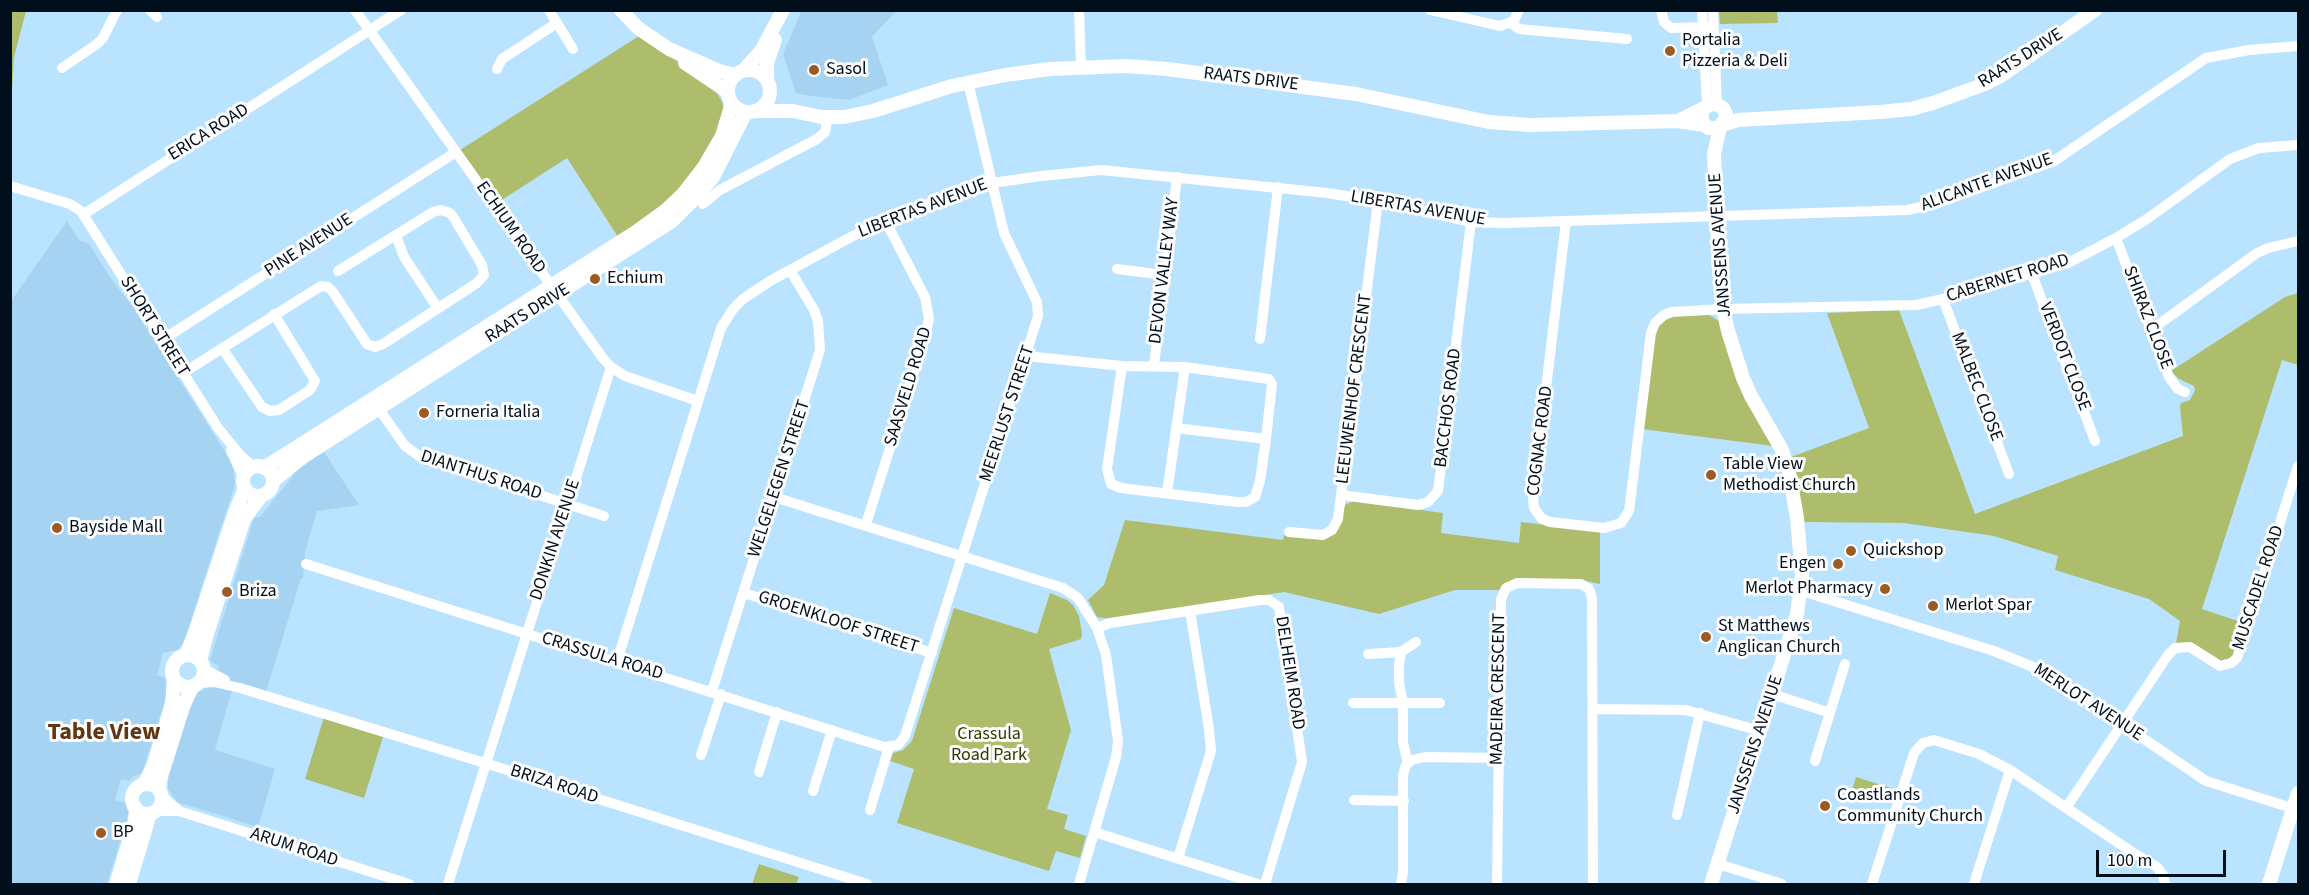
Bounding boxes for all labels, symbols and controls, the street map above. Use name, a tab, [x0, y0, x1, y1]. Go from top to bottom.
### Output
street label: RAATS DRIVE	[1975, 25, 2067, 93]
place label: Portalia Pizzeria & Deli	[1682, 30, 1788, 72]
marker: Portalia Pizzeria & Deli	[1663, 44, 1677, 58]
place label: Sasol	[826, 59, 867, 81]
marker: Sasol	[807, 63, 821, 77]
street label: RAATS DRIVE	[1202, 63, 1300, 97]
street label: ERICA ROAD	[165, 100, 253, 166]
street label: ALICANTE AVENUE	[1918, 149, 2056, 217]
street label: JANSSENS AVENUE	[1705, 172, 1737, 318]
street label: LIBERTAS AVENUE	[855, 174, 991, 244]
street label: ECHIUM ROAD	[470, 178, 550, 278]
street label: LIBERTAS AVENUE	[1349, 187, 1487, 231]
street label: DEVON VALLEY WAY	[1145, 197, 1185, 345]
street label: PINE AVENUE	[261, 210, 357, 282]
street label: CABERNET ROAD	[1944, 250, 2072, 308]
street label: SHIRAZ CLOSE	[2117, 263, 2177, 373]
place label: Echium	[607, 268, 663, 290]
marker: Echium	[588, 272, 602, 286]
street label: SHORT STREET	[115, 273, 193, 381]
street label: RAATS DRIVE	[482, 280, 574, 348]
street label: LEEUWENHOF CRESCENT	[1333, 293, 1377, 485]
street label: VERDOT CLOSE	[2033, 300, 2095, 414]
street label: SAASVELD ROAD	[881, 325, 937, 449]
street label: MALBEC CLOSE	[1945, 329, 2007, 445]
street label: MEERLUST STREET	[976, 343, 1040, 485]
street label: BACCHOS ROAD	[1431, 347, 1467, 469]
street label: COGNAC ROAD	[1524, 385, 1558, 497]
street label: WELGELEGEN STREET	[744, 398, 816, 560]
place label: Forneria Italia	[436, 402, 540, 424]
marker: Forneria Italia	[417, 406, 431, 420]
street label: DIANTHUS ROAD	[418, 446, 544, 506]
place label: Table View Methodist Church	[1723, 454, 1856, 496]
marker: Table View Methodist Church	[1704, 468, 1718, 482]
street label: DONKIN AVENUE	[526, 477, 586, 603]
place label: Bayside Mall	[69, 517, 163, 539]
marker: Bayside Mall	[50, 521, 64, 535]
street label: MUSCADEL ROAD	[2229, 523, 2289, 653]
place label: Quickshop	[1863, 540, 1943, 562]
marker: Quickshop	[1844, 544, 1858, 558]
place label: Engen	[1779, 553, 1826, 575]
marker: Engen	[1831, 557, 1845, 571]
place label: Merlot Pharmacy	[1745, 578, 1873, 600]
place label: Briza	[239, 581, 277, 603]
marker: Merlot Pharmacy	[1878, 582, 1892, 596]
marker: Briza	[220, 585, 234, 599]
street label: GROENKLOOF STREET	[755, 587, 921, 659]
place label: Merlot Spar	[1945, 595, 2032, 617]
marker: Merlot Spar	[1926, 599, 1940, 613]
street label: MADEIRA CRESCENT	[1487, 613, 1511, 765]
street label: DELHEIM ROAD	[1269, 615, 1309, 731]
place label: St Matthews Anglican Church	[1718, 616, 1840, 658]
street label: CRASSULA ROAD	[539, 628, 665, 686]
marker: St Matthews Anglican Church	[1699, 630, 1713, 644]
street label: MERLOT AVENUE	[2029, 659, 2147, 747]
street label: JANSSENS AVENUE	[1723, 673, 1789, 817]
district label: Table View	[47, 720, 161, 748]
park label: Crassula Road Park	[951, 724, 1027, 766]
street label: BRIZA ROAD	[507, 761, 601, 809]
place label: Coastlands Community Church	[1837, 785, 1983, 828]
marker: Coastlands Community Church	[1818, 799, 1832, 813]
place label: BP	[113, 822, 134, 844]
street label: ARUM ROAD	[247, 824, 341, 872]
marker: BP	[94, 826, 108, 840]
scale bar	[2099, 838, 2230, 876]
text: 100 m	[2107, 848, 2152, 873]

